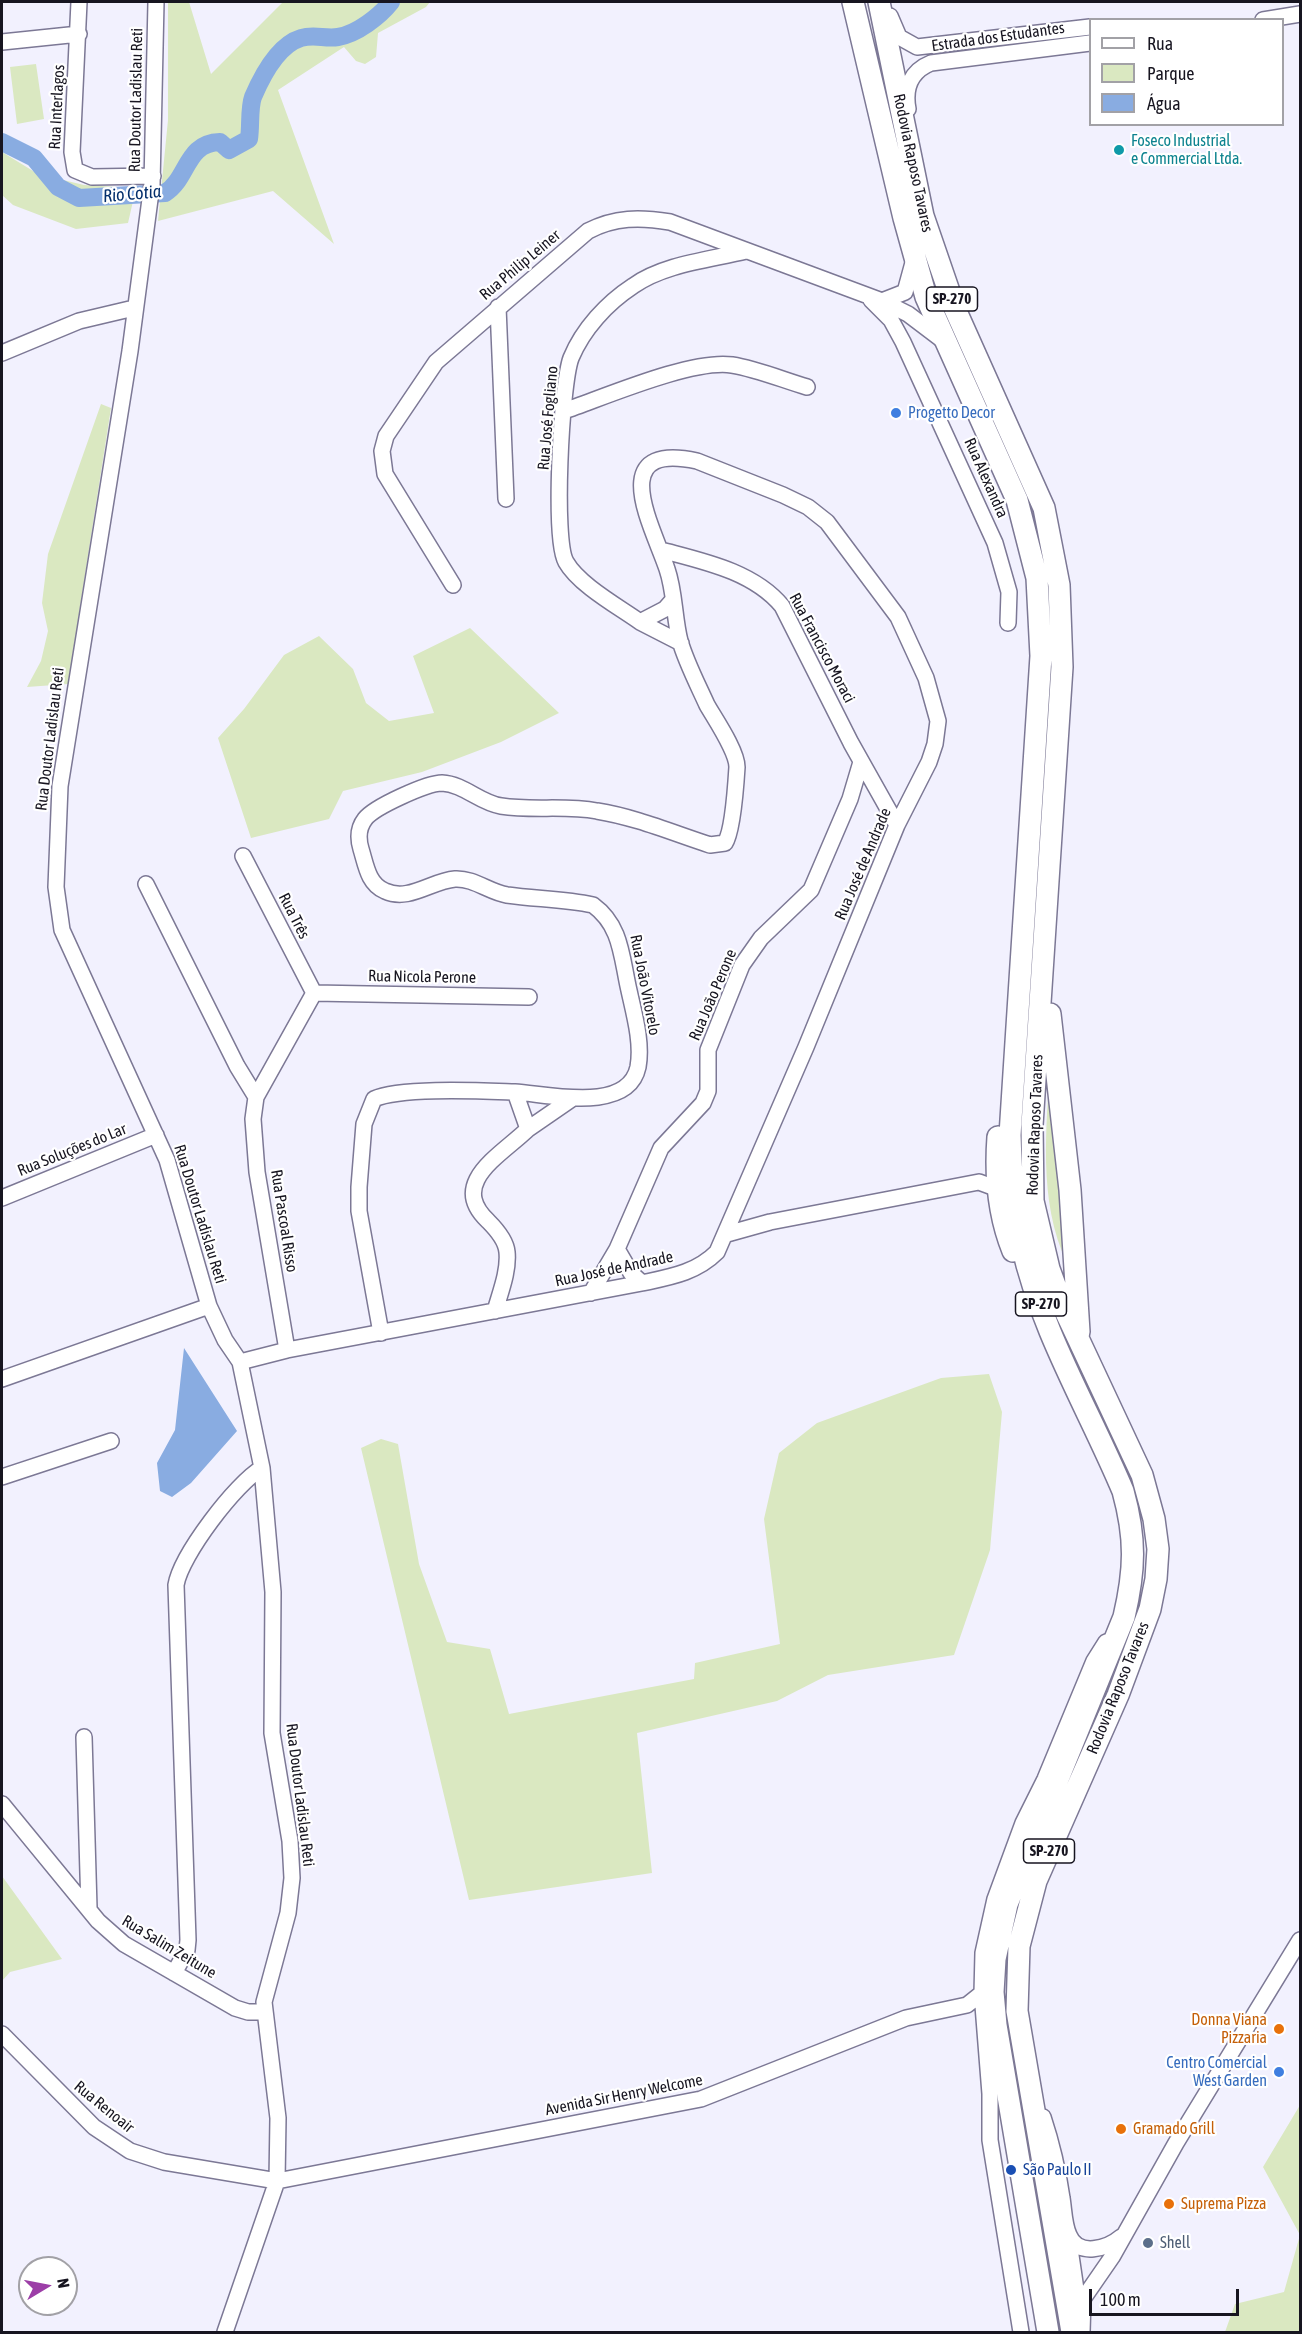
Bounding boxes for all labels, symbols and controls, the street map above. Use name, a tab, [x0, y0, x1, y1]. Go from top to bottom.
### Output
street label: Estrada dos Estudantes	[930, 18, 1066, 56]
legend	[1089, 18, 1284, 126]
street label: Rua Doutor Ladislau Reti	[125, 28, 147, 172]
text: Rua	[1147, 33, 1173, 54]
text: Parque	[1147, 63, 1195, 84]
street label: Rua Interlagos	[45, 64, 69, 150]
street label: Rodovia Raposo Tavares	[889, 92, 937, 234]
text: Água	[1147, 93, 1181, 114]
place label: Foseco Industrial e Commercial Ltda.	[1131, 131, 1242, 169]
marker: Foseco Industrial e Commercial Ltda.	[1112, 143, 1126, 157]
water label: Rio Cotia	[102, 181, 162, 207]
street label: Rua Philip Leiner	[476, 226, 564, 304]
road number: SP-270	[926, 287, 978, 311]
street label: Rua José Fogliano	[534, 365, 562, 471]
place label: Progetto Decor	[908, 403, 995, 423]
marker: Progetto Decor	[889, 406, 903, 420]
street label: Rua Alexandra	[960, 435, 1012, 521]
street label: Rua Francisco Moraci	[785, 590, 859, 706]
street label: Rua Doutor Ladislau Reti	[32, 666, 68, 812]
street label: Rua José de Andrade	[831, 805, 895, 923]
street label: Rua Três	[274, 890, 314, 942]
street label: Rua João Vitorelo	[626, 933, 664, 1037]
street label: Rua João Perone	[685, 946, 741, 1044]
street label: Rua Nicola Perone	[368, 966, 476, 988]
street label: Rodovia Raposo Tavares	[1023, 1054, 1047, 1196]
street label: Rua Soluções do Lar	[15, 1119, 129, 1181]
street label: Rua Doutor Ladislau Reti	[170, 1142, 230, 1286]
street label: Rua Pascoal Risso	[266, 1168, 302, 1274]
street label: Rua José de Andrade	[553, 1247, 675, 1291]
road number: SP-270	[1016, 1292, 1066, 1316]
street label: Rodovia Raposo Tavares	[1083, 1619, 1153, 1757]
street label: Rua Doutor Ladislau Reti	[282, 1722, 318, 1868]
road number: SP-270	[1024, 1839, 1074, 1863]
street label: Rua Salim Zeitune	[118, 1911, 220, 1983]
place label: Donna Viana Pizzaria	[1191, 2010, 1267, 2048]
marker: Donna Viana Pizzaria	[1272, 2022, 1286, 2036]
place label: Centro Comercial West Garden	[1166, 2053, 1267, 2091]
marker: Centro Comercial West Garden	[1272, 2065, 1286, 2079]
street label: Avenida Sir Henry Welcome	[544, 2070, 704, 2120]
street label: Rua Renoair	[70, 2077, 138, 2137]
place label: Gramado Grill	[1133, 2119, 1215, 2139]
marker: Gramado Grill	[1114, 2122, 1128, 2136]
place label: São Paulo II	[1023, 2160, 1092, 2180]
marker: São Paulo II	[1004, 2163, 1018, 2177]
place label: Suprema Pizza	[1181, 2194, 1266, 2214]
marker: Suprema Pizza	[1162, 2197, 1176, 2211]
place label: Shell	[1160, 2233, 1190, 2253]
marker: Shell	[1141, 2236, 1155, 2250]
north arrow	[18, 2256, 78, 2316]
text: N	[54, 2277, 73, 2289]
scale bar	[1092, 2277, 1242, 2315]
text: 100 m	[1100, 2289, 1141, 2310]

